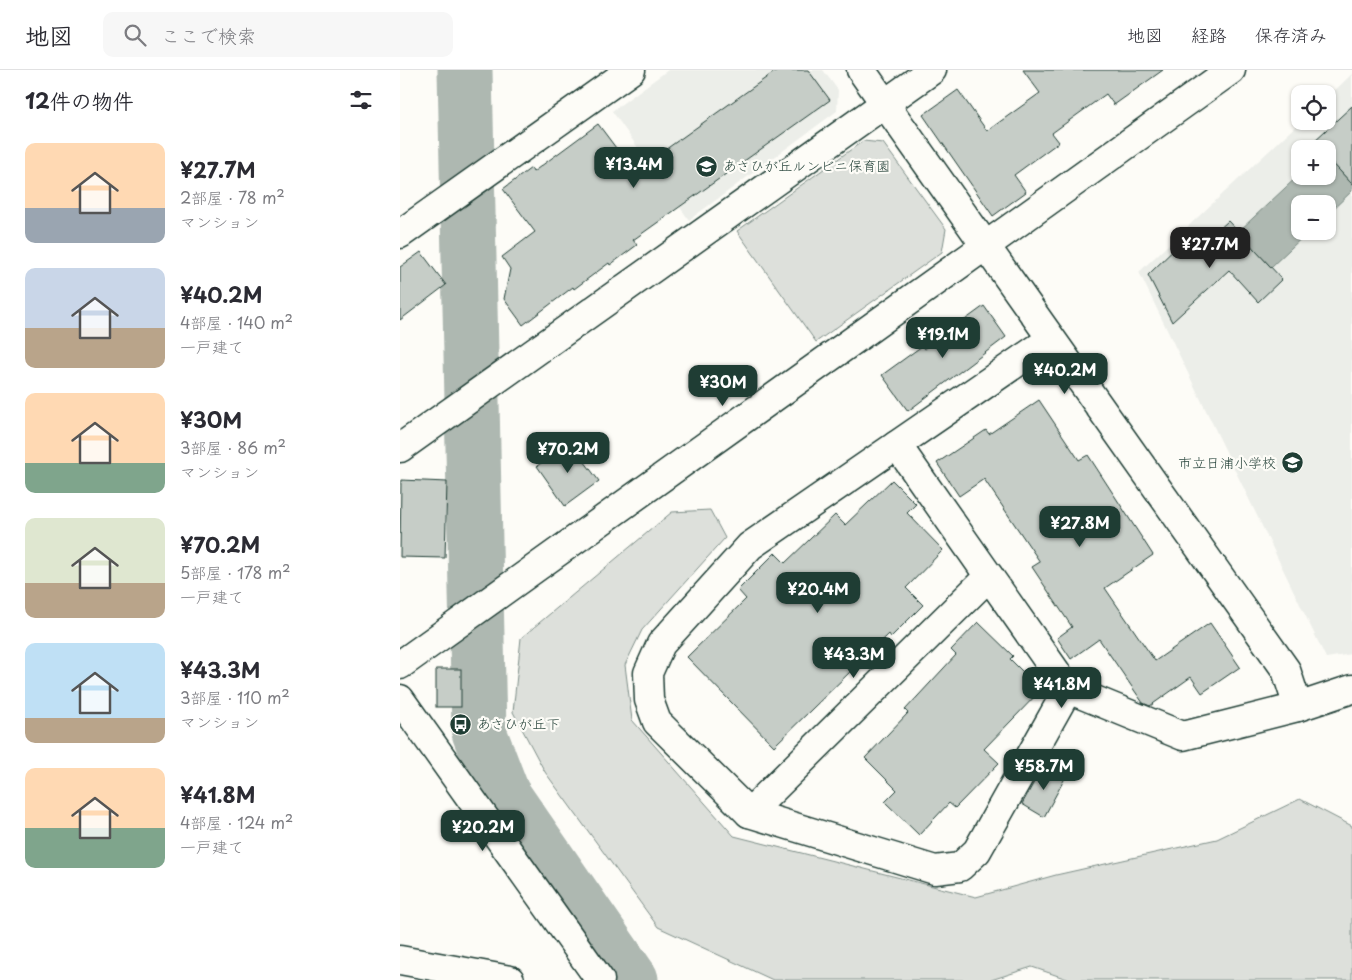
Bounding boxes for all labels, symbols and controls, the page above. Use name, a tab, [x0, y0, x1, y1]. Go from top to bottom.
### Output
search box	[103, 12, 453, 57]
text: 地図	[25, 17, 73, 53]
icon: search	[121, 21, 149, 49]
text: ここで検索	[161, 21, 256, 49]
text: 地図	[1127, 21, 1163, 48]
text: 経路	[1191, 21, 1227, 48]
text: 保存済み	[1255, 21, 1327, 48]
text: 12件の物件	[25, 84, 134, 116]
map controls	[1291, 85, 1336, 240]
button: locate	[1291, 85, 1336, 130]
icon: filters	[347, 86, 375, 114]
button: +	[1291, 140, 1336, 185]
pin: ¥13.4M	[593, 146, 675, 189]
text: ¥13.4M	[605, 151, 663, 175]
text: ¥27.7M	[180, 153, 256, 185]
school or university icon: あさひが丘ルンビニ保育園	[695, 154, 719, 178]
place label: あさひが丘ルンビニ保育園	[723, 155, 890, 176]
icon: home	[65, 163, 125, 223]
text: 2部屋 · 78 m²	[180, 185, 285, 209]
button: −	[1291, 195, 1336, 240]
text: マンション	[180, 209, 259, 233]
pin: ¥27.7M	[1169, 226, 1251, 269]
text: ¥27.7M	[1181, 231, 1239, 255]
text: ¥40.2M	[180, 278, 262, 310]
icon: home	[65, 288, 125, 348]
text: 4部屋 · 140 m²	[180, 310, 293, 334]
pin: ¥19.1M	[902, 316, 984, 359]
text: ¥19.1M	[917, 321, 969, 345]
text: 一戸建て	[180, 334, 244, 358]
pin: ¥40.2M	[1024, 352, 1106, 395]
text: ¥40.2M	[1034, 357, 1096, 381]
pin: ¥30M	[693, 364, 753, 407]
text: ¥30M	[699, 369, 747, 393]
text: ¥30M	[180, 403, 242, 435]
icon: home	[65, 413, 125, 473]
pin: ¥70.2M	[527, 432, 609, 474]
text: 3部屋 · 86 m²	[180, 435, 286, 459]
text: ¥70.2M	[537, 436, 599, 460]
school or university icon: 市立日浦小学校	[1280, 451, 1304, 475]
place label: 市立日浦小学校	[1178, 452, 1276, 473]
text: マンション	[180, 459, 259, 483]
pin: ¥27.8M	[1039, 506, 1121, 548]
text: ¥27.8M	[1050, 510, 1110, 534]
text: ¥70.2M	[180, 528, 260, 560]
icon: home	[65, 538, 125, 598]
text: 5部屋 · 178 m²	[180, 560, 290, 584]
pin: ¥20.4M	[777, 572, 859, 614]
text: ¥20.4M	[787, 576, 849, 600]
text: 一戸建て	[180, 584, 244, 608]
pin: ¥43.3M	[813, 636, 895, 679]
text: ¥43.3M	[823, 641, 885, 665]
text: ¥43.3M	[180, 653, 260, 685]
icon: home	[65, 663, 125, 723]
pin: ¥41.8M	[1021, 666, 1103, 709]
text: ¥41.8M	[1033, 671, 1091, 695]
text: 3部屋 · 110 m²	[180, 685, 290, 709]
text: マンション	[180, 709, 259, 733]
bus stop icon: あさひが丘下	[449, 712, 473, 736]
place label: あさひが丘下	[477, 713, 560, 734]
pin: ¥58.7M	[1003, 748, 1085, 791]
text: ¥58.7M	[1014, 753, 1074, 777]
text: ¥41.8M	[180, 778, 255, 810]
icon: home	[65, 788, 125, 848]
text: 4部屋 · 124 m²	[180, 810, 293, 834]
pin: ¥20.2M	[442, 810, 524, 852]
text: ¥20.2M	[452, 814, 514, 838]
text: 一戸建て	[180, 834, 244, 858]

